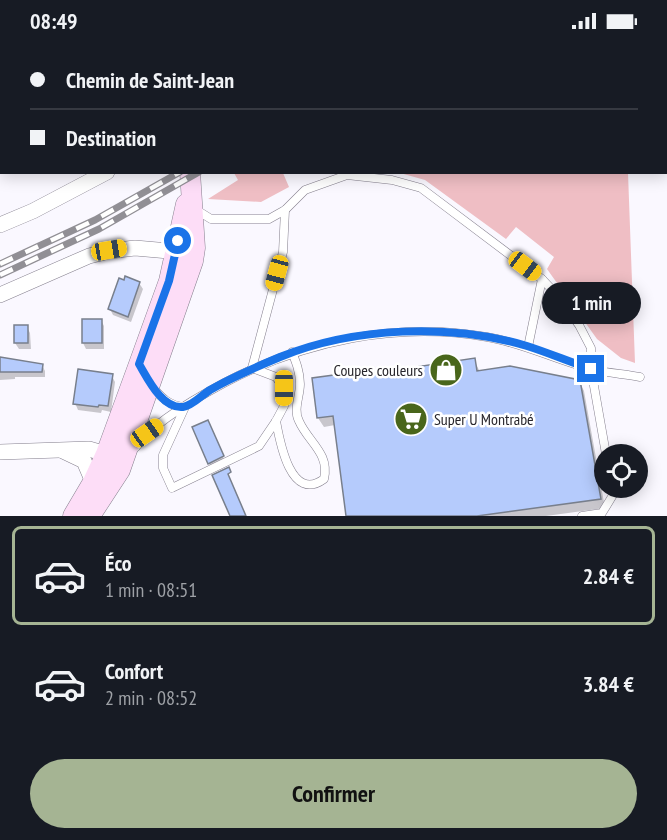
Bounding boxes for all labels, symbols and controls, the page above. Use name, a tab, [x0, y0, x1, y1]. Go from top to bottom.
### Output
text: 08:49	[30, 7, 78, 35]
text: Chemin de Saint-Jean	[66, 66, 234, 94]
text: Destination	[66, 124, 156, 152]
route start	[164, 227, 191, 254]
car	[90, 238, 128, 262]
car	[505, 248, 545, 284]
car	[264, 253, 290, 293]
callout: 1 min	[542, 282, 640, 324]
text: 1 min	[571, 290, 612, 316]
shop icon: Coupes couleurs	[428, 352, 464, 388]
route end	[577, 355, 604, 382]
place label: Coupes couleurs	[334, 360, 423, 380]
car	[275, 370, 293, 406]
supermarket icon: Super U Montrabé	[393, 401, 429, 437]
place label: Super U Montrabé	[434, 409, 534, 429]
car	[127, 415, 167, 451]
map controls	[594, 444, 648, 498]
button: locate	[594, 444, 648, 498]
icon: car	[33, 549, 87, 603]
text: Éco	[105, 549, 132, 577]
text: 2.84 €	[583, 562, 634, 590]
text: 1 min · 08:51	[105, 577, 197, 603]
icon: car	[33, 657, 87, 711]
text: Confort	[105, 657, 163, 685]
text: 3.84 €	[583, 670, 634, 698]
text: 2 min · 08:52	[105, 685, 197, 711]
button: Confirmer	[30, 759, 637, 828]

